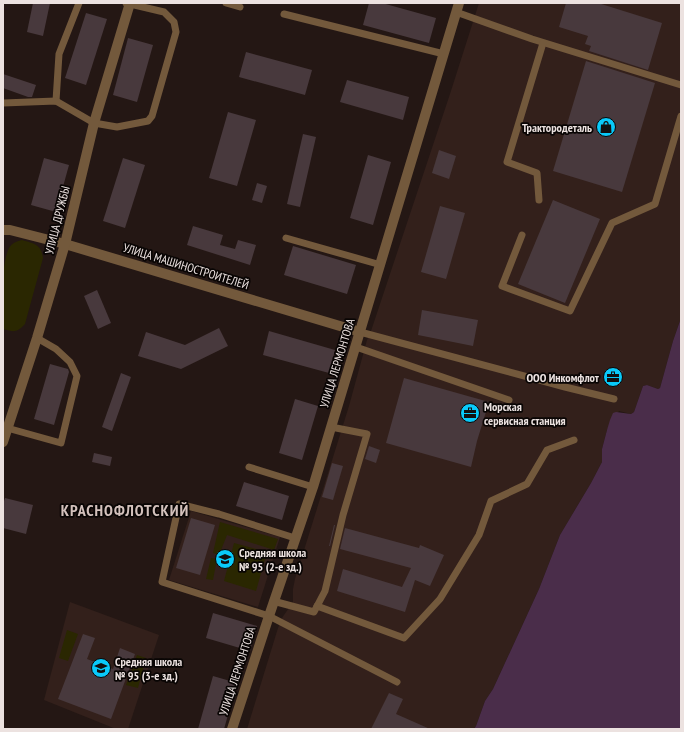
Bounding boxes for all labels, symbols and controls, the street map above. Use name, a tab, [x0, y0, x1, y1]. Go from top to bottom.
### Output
shop icon: Трактородеталь	[595, 116, 617, 138]
place label: Трактородеталь	[522, 120, 592, 135]
street label: УЛИЦА ДРУЖБЫ	[41, 184, 73, 256]
street label: УЛИЦА МАШИНОСТРОИТЕЛЕЙ	[121, 240, 251, 292]
street label: УЛИЦА ЛЕРМОНТОВА	[316, 316, 358, 409]
office icon: ООО Инкомфлот	[602, 366, 624, 388]
place label: ООО Инкомфлот	[526, 370, 600, 385]
place label: Морская сервисная станция	[484, 399, 566, 428]
office icon: Морская сервисная станция	[459, 402, 481, 424]
district label: КРАСНОФЛОТСКИЙ	[61, 500, 189, 520]
place label: Средняя школа № 95 (2-е зд.)	[239, 545, 306, 574]
school or university icon: Средняя школа № 95 (2-е зд.)	[214, 548, 236, 570]
street label: УЛИЦА ЛЕРМОНТОВА	[216, 624, 259, 717]
place label: Средняя школа № 95 (3-е зд.)	[115, 654, 182, 683]
school or university icon: Средняя школа № 95 (3-е зд.)	[90, 657, 112, 679]

